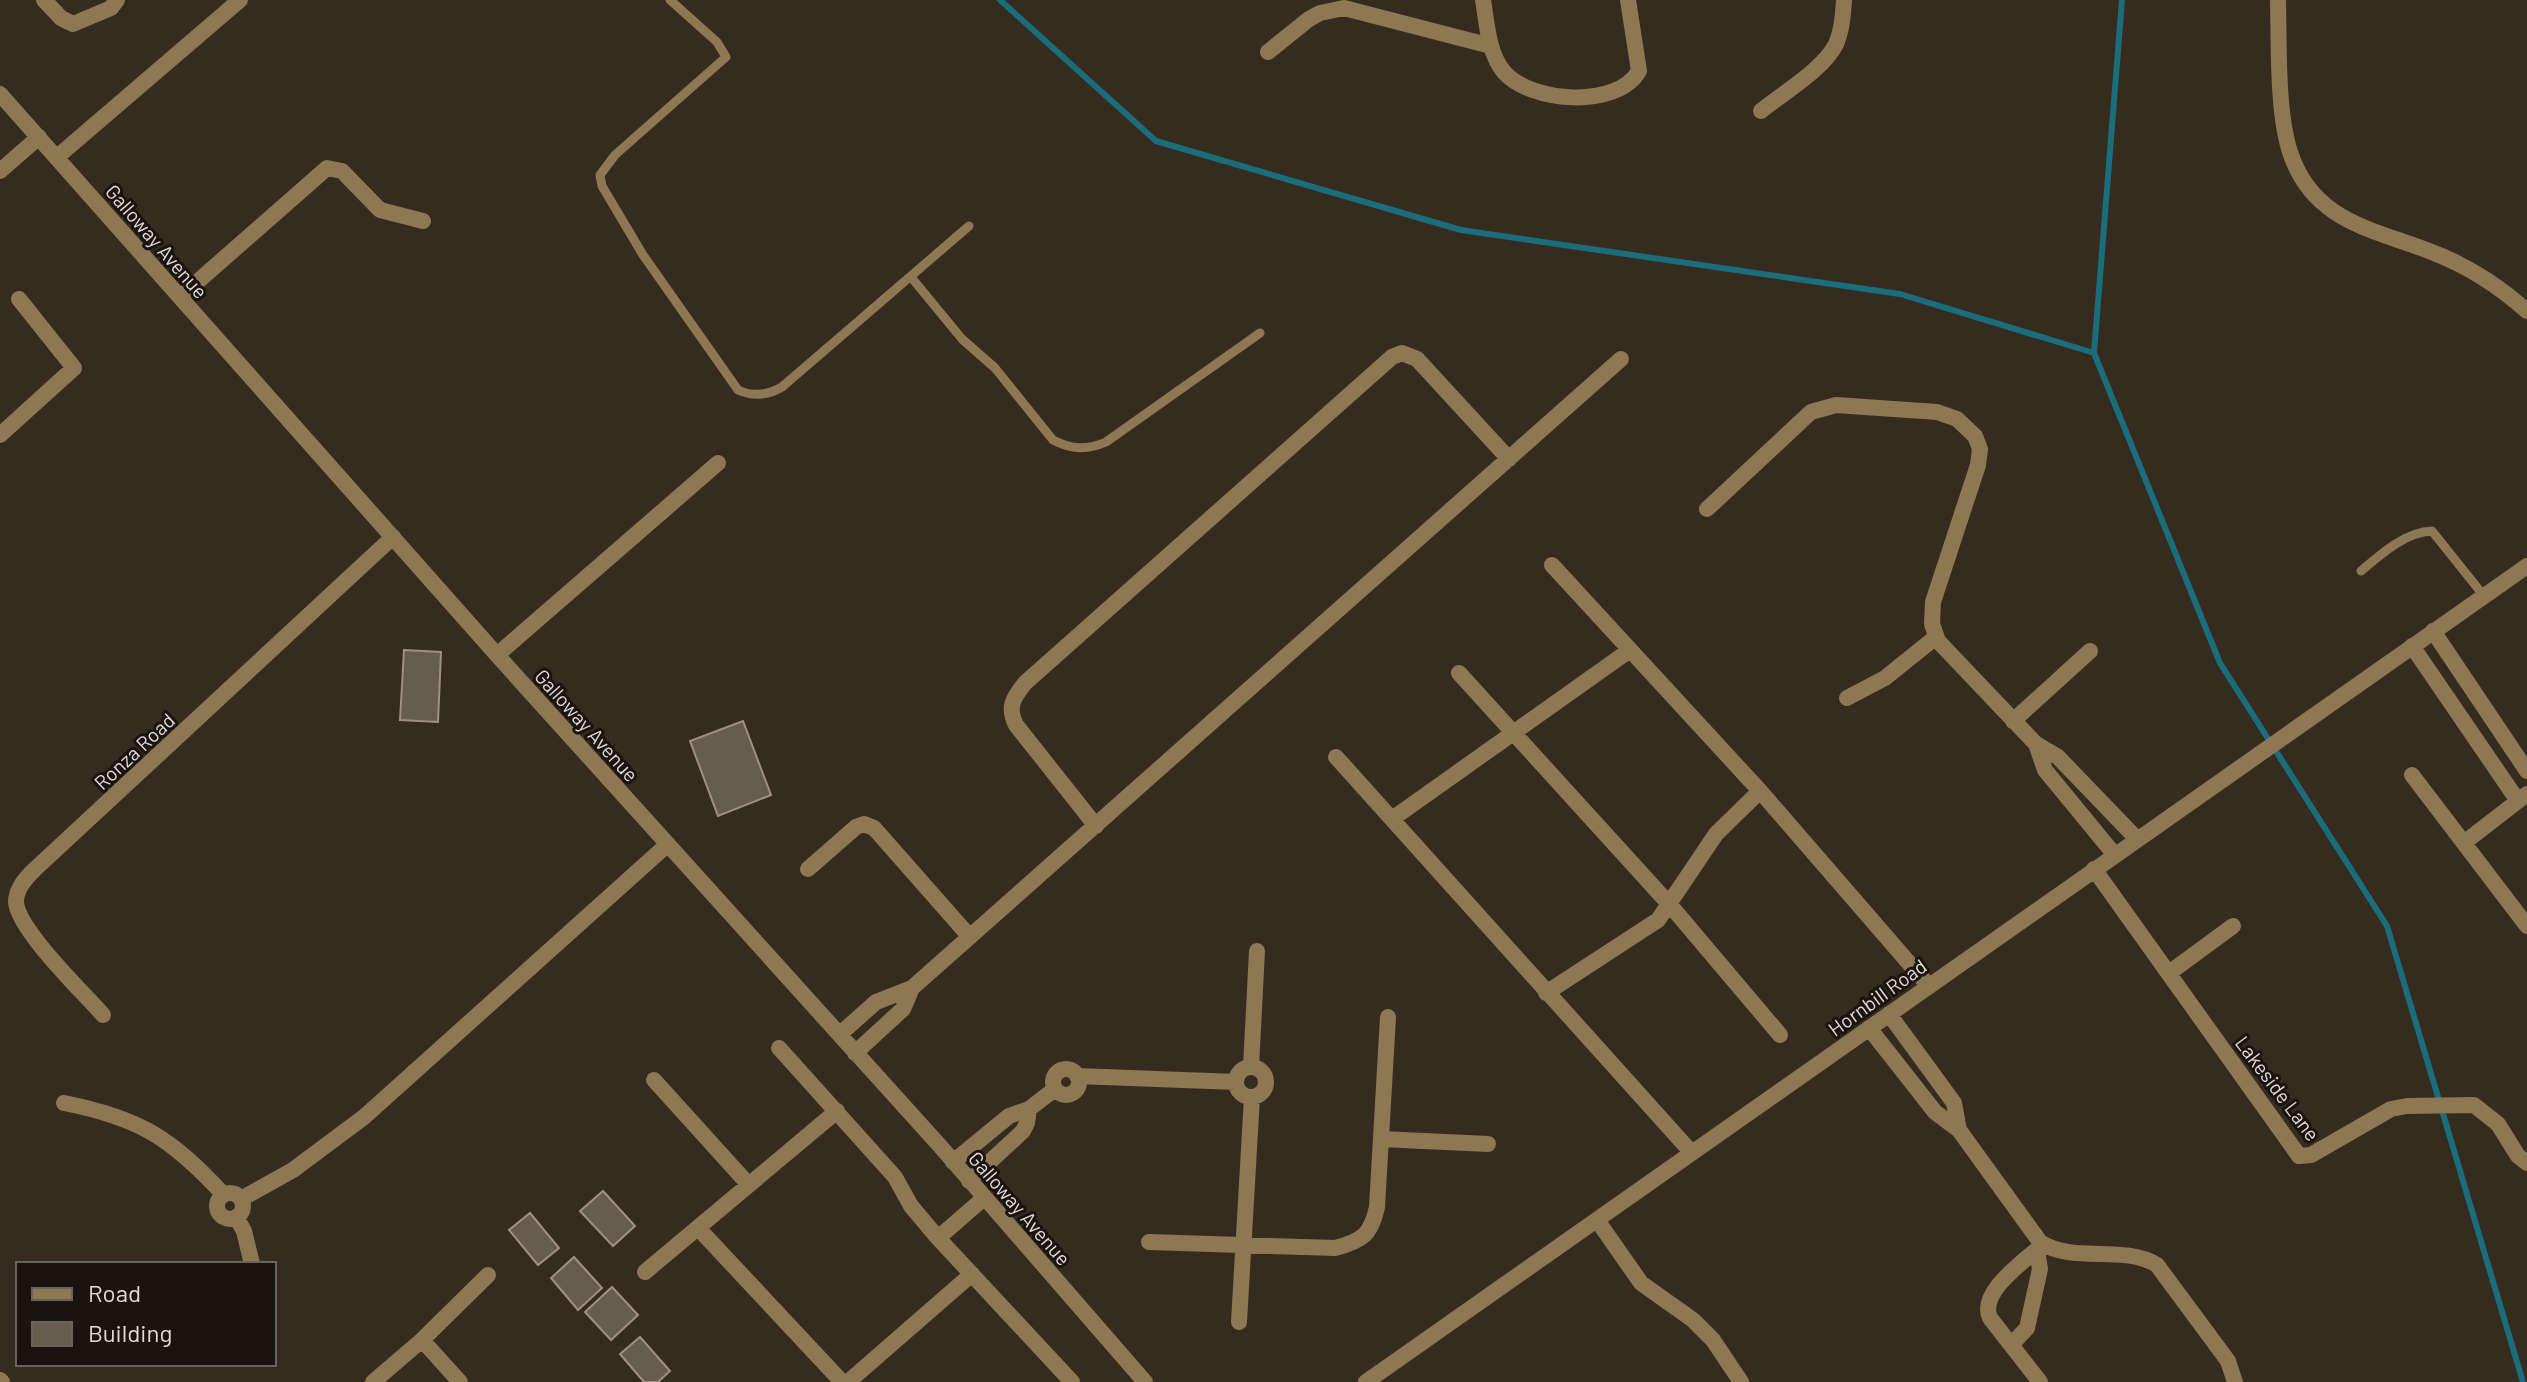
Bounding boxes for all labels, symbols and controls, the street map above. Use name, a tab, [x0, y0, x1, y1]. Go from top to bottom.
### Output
street label: Galloway Avenue	[101, 179, 213, 303]
street label: Galloway Avenue	[530, 664, 644, 786]
street label: Ronza Road	[89, 708, 179, 794]
street label: Hornbill Road	[1823, 953, 1931, 1041]
street label: Lakeside Lane	[2231, 1031, 2325, 1145]
street label: Galloway Avenue	[964, 1146, 1076, 1270]
legend	[16, 1262, 276, 1366]
text: Road	[88, 1278, 141, 1307]
text: Building	[88, 1318, 172, 1347]

